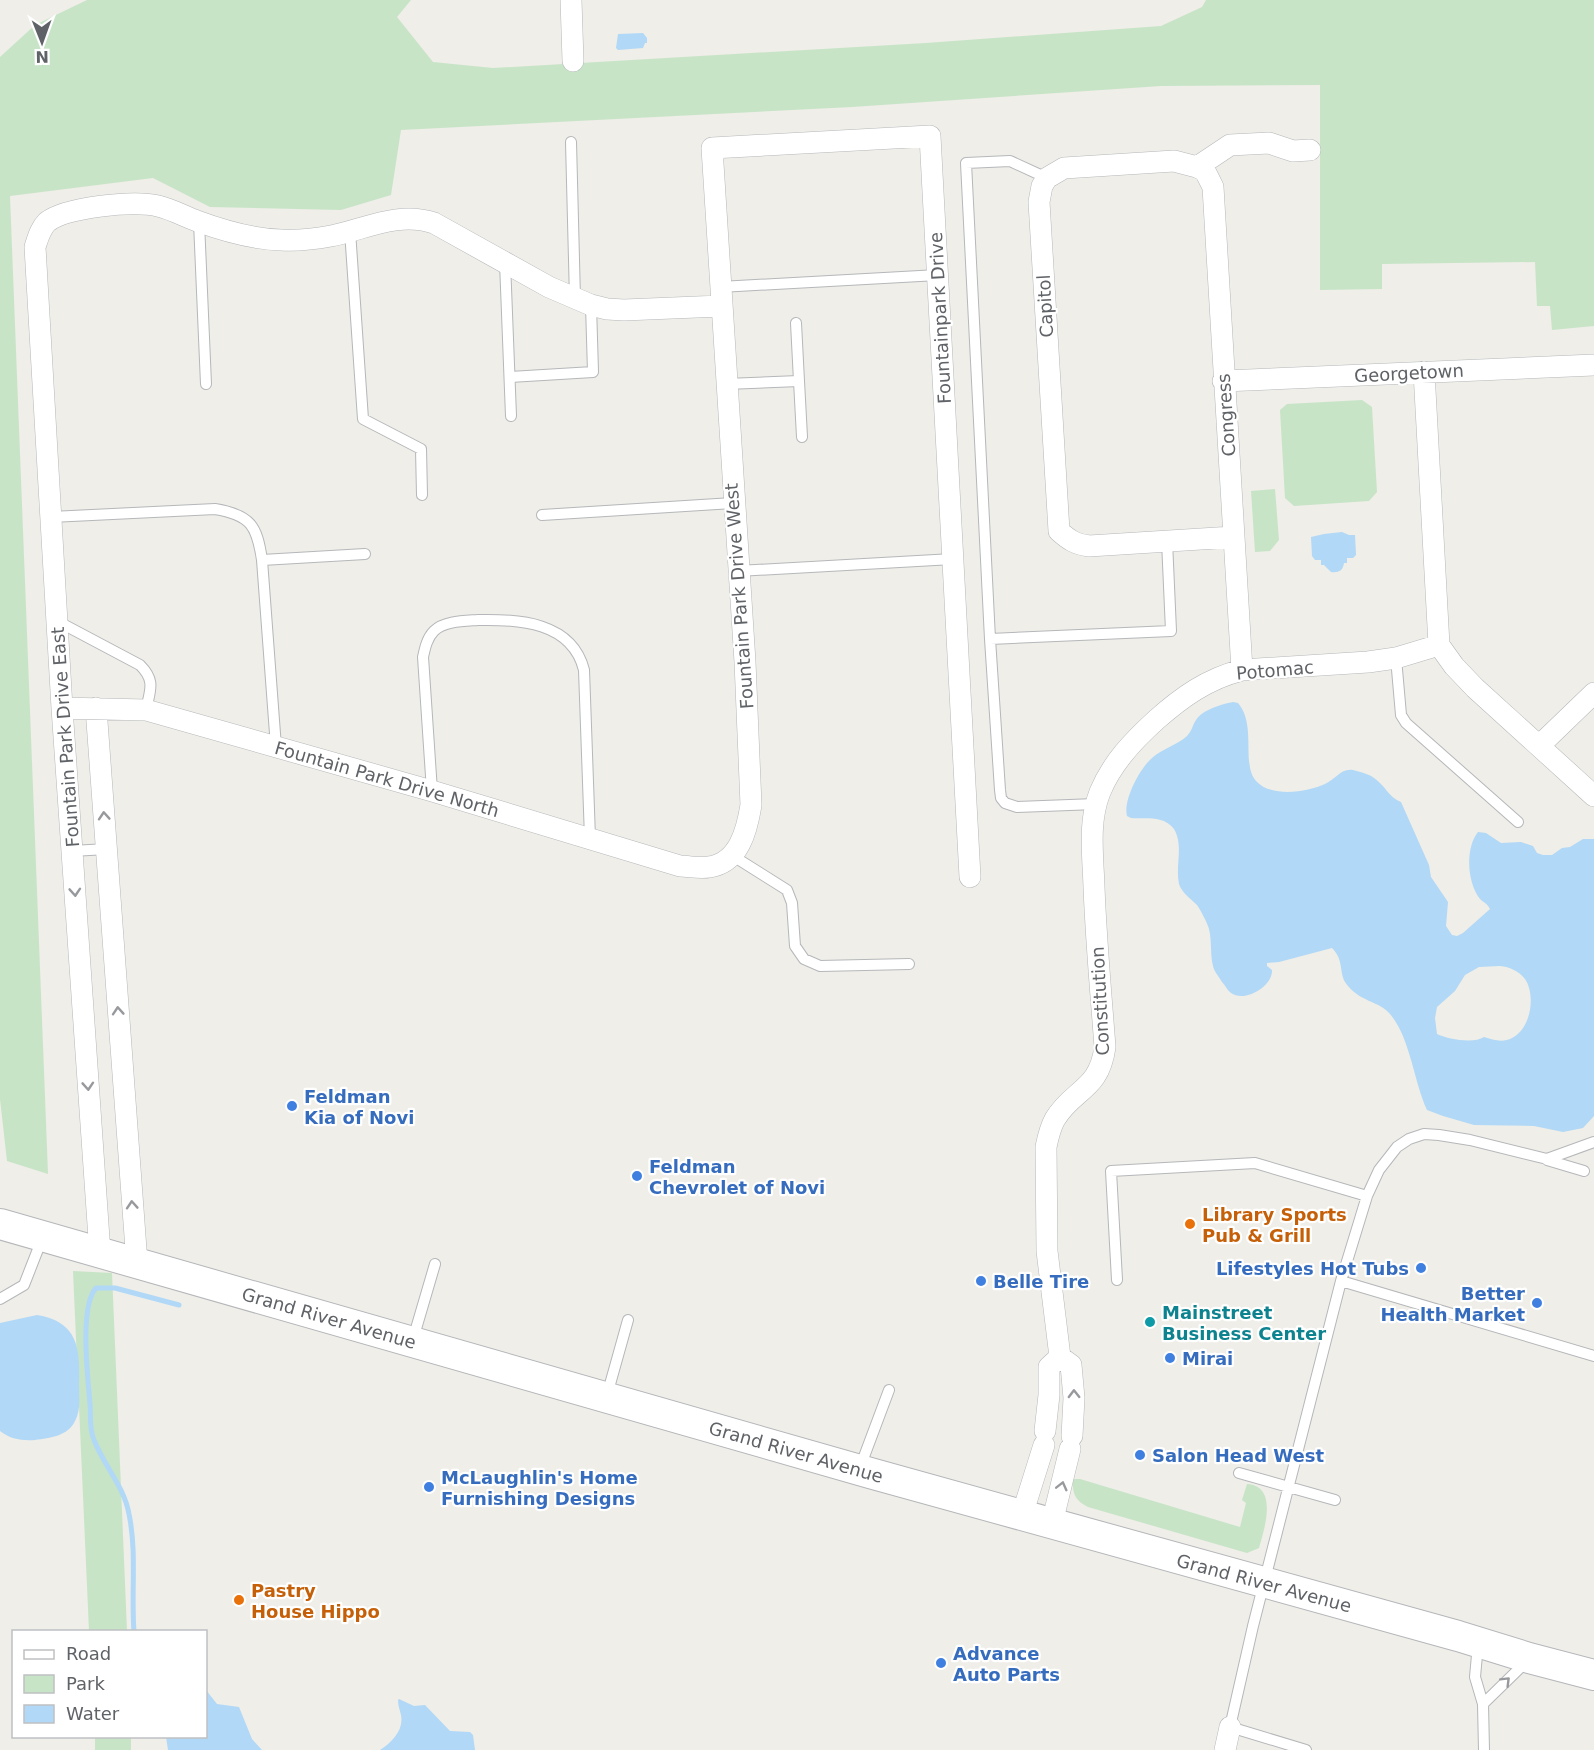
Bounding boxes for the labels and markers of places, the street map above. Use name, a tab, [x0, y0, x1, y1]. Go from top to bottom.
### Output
place label: Feldman Kia of Novi	[304, 1086, 414, 1128]
marker: Feldman Kia of Novi	[285, 1099, 299, 1113]
place label: Feldman Chevrolet of Novi	[649, 1156, 825, 1198]
marker: Feldman Chevrolet of Novi	[630, 1169, 644, 1183]
place label: Library Sports Pub & Grill	[1202, 1204, 1347, 1246]
marker: Library Sports Pub & Grill	[1183, 1217, 1197, 1231]
place label: Lifestyles Hot Tubs	[1216, 1258, 1409, 1279]
marker: Lifestyles Hot Tubs	[1414, 1261, 1428, 1275]
place label: Belle Tire	[993, 1271, 1089, 1292]
marker: Belle Tire	[974, 1274, 988, 1288]
place label: Better Health Market	[1380, 1283, 1525, 1325]
marker: Better Health Market	[1530, 1296, 1544, 1310]
place label: Mainstreet Business Center	[1162, 1302, 1326, 1344]
marker: Mainstreet Business Center	[1143, 1315, 1157, 1329]
place label: Mirai	[1182, 1348, 1233, 1369]
marker: Mirai	[1163, 1351, 1177, 1365]
place label: Salon Head West	[1152, 1445, 1324, 1466]
marker: Salon Head West	[1133, 1448, 1147, 1462]
place label: McLaughlin's Home Furnishing Designs	[441, 1467, 638, 1509]
marker: McLaughlin's Home Furnishing Designs	[422, 1480, 436, 1494]
place label: Pastry House Hippo	[251, 1580, 380, 1622]
marker: Pastry House Hippo	[232, 1593, 246, 1607]
place label: Advance Auto Parts	[953, 1643, 1060, 1685]
marker: Advance Auto Parts	[934, 1656, 948, 1670]

